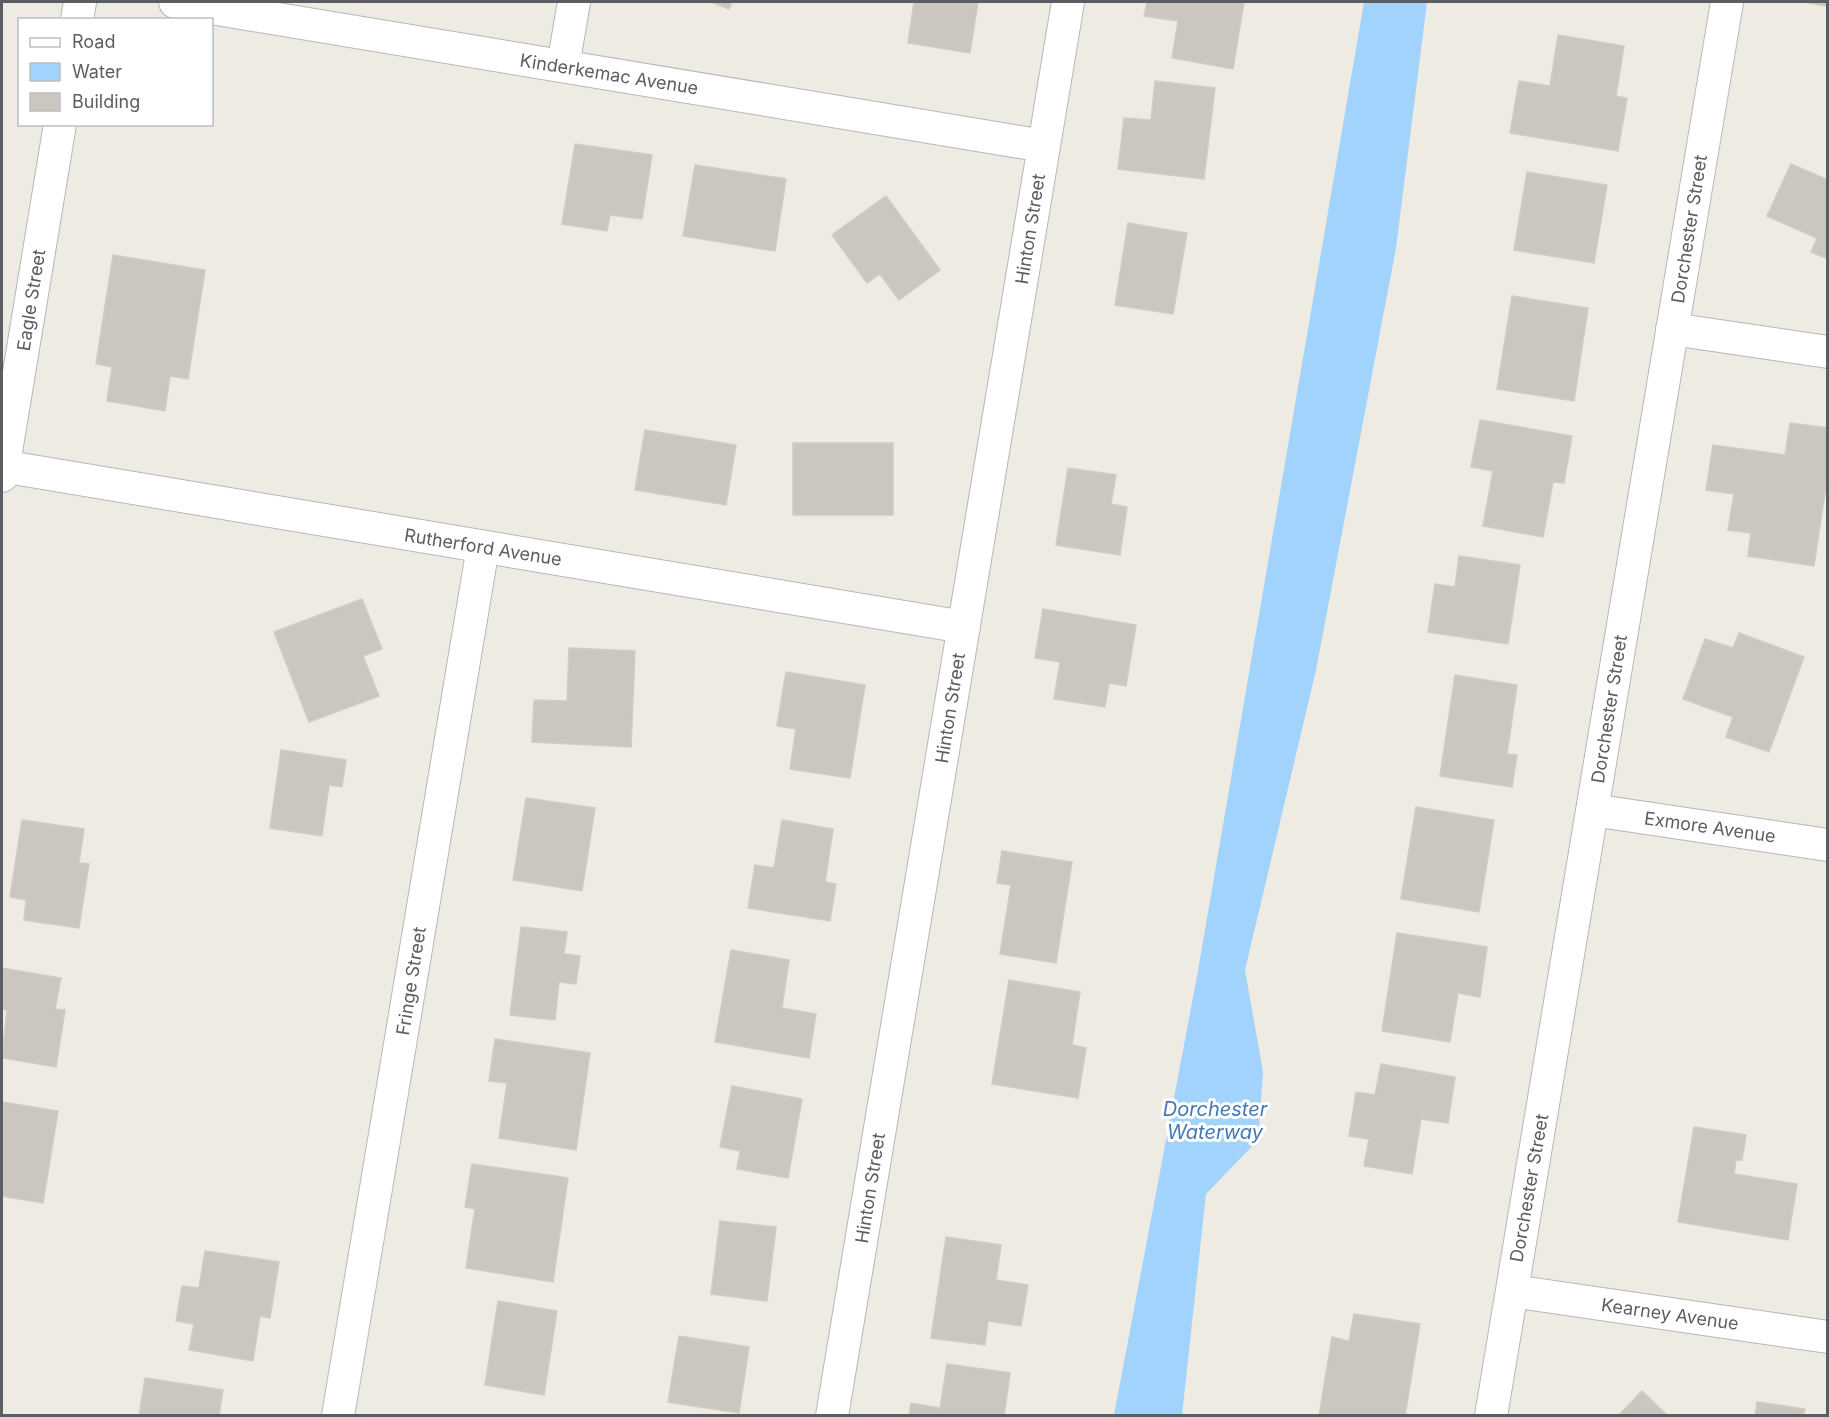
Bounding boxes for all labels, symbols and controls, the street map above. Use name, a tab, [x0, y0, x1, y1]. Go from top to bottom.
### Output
legend	[18, 18, 213, 126]
text: Road	[72, 31, 115, 52]
street label: Kinderkemac Avenue	[518, 50, 700, 98]
text: Water	[72, 61, 122, 82]
text: Building	[72, 91, 140, 112]
street label: Dorchester Street	[1667, 153, 1711, 305]
street label: Hinton Street	[1011, 172, 1049, 286]
street label: Eagle Street	[13, 248, 49, 352]
street label: Rutherford Avenue	[403, 524, 563, 570]
street label: Dorchester Street	[1587, 633, 1631, 785]
street label: Hinton Street	[931, 651, 969, 765]
street label: Exmore Avenue	[1643, 807, 1777, 847]
street label: Fringe Street	[392, 925, 430, 1037]
water label: Dorchester Waterway	[1163, 1097, 1268, 1144]
street label: Dorchester Street	[1506, 1112, 1552, 1264]
street label: Hinton Street	[851, 1131, 889, 1245]
street label: Kearney Avenue	[1600, 1294, 1740, 1334]

